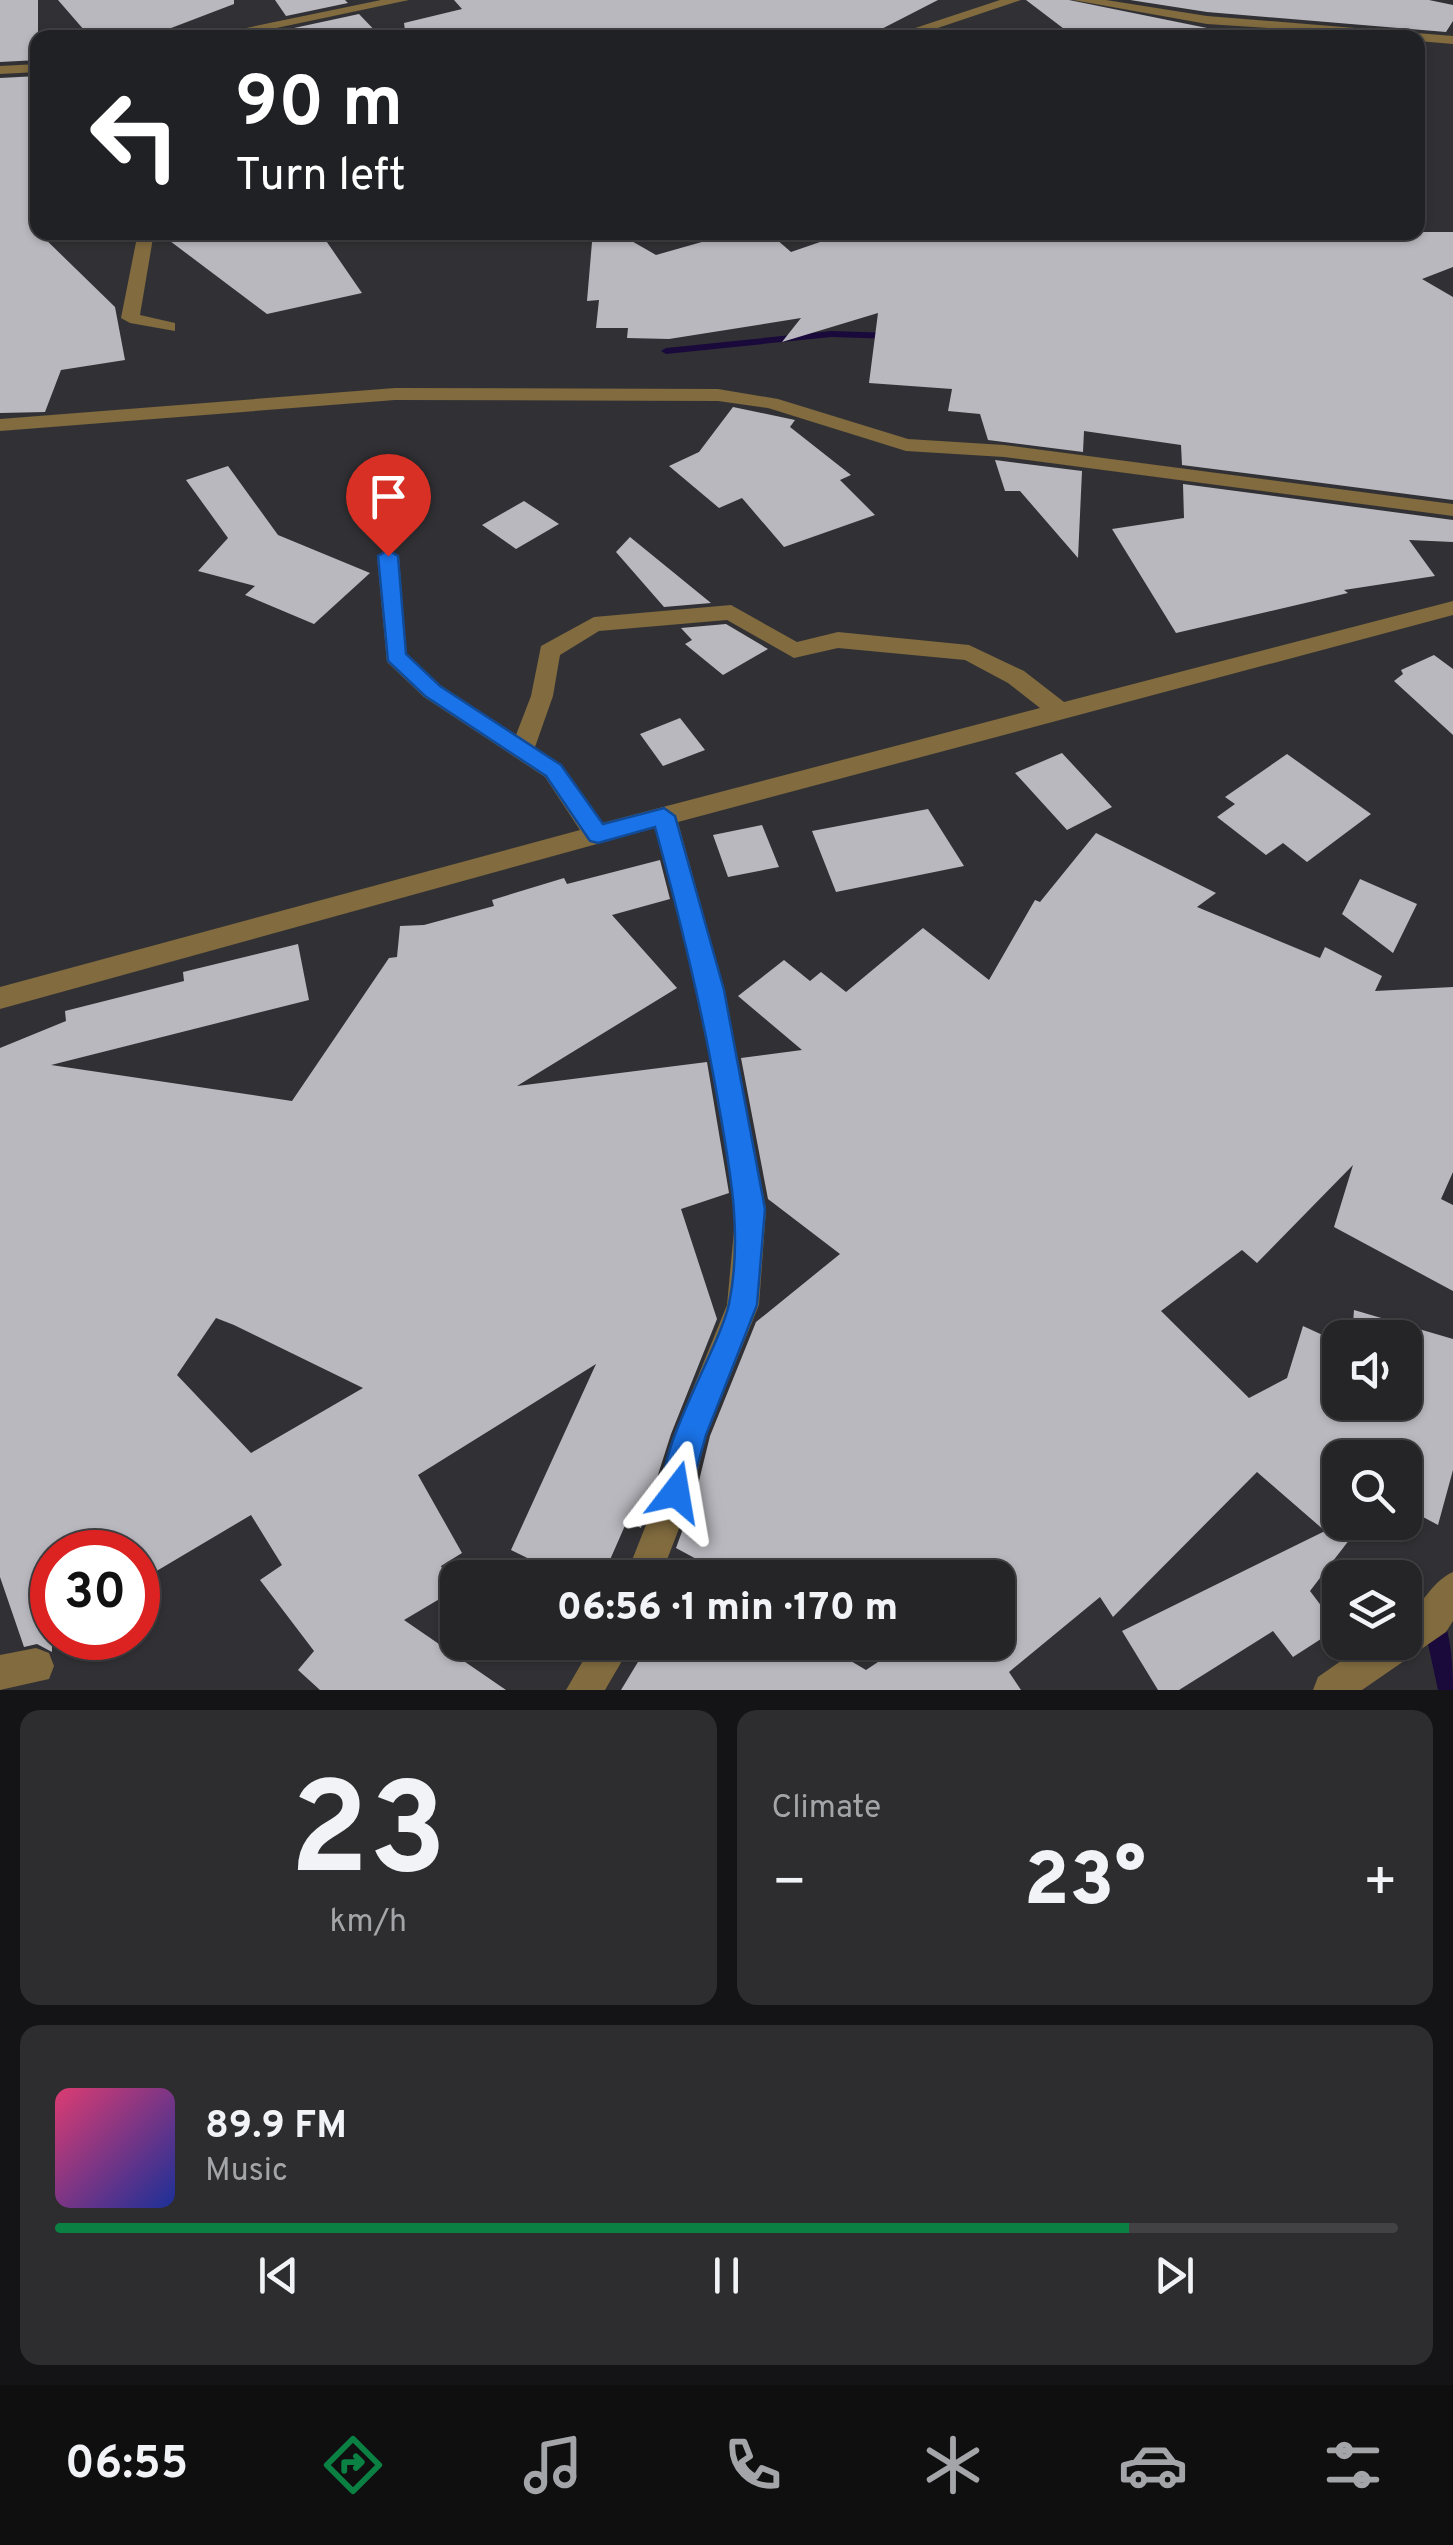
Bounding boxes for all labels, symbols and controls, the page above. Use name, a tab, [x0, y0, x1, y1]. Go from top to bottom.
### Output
text: 90 m	[235, 62, 403, 151]
icon: left	[70, 70, 200, 200]
text: Turn left	[235, 149, 406, 206]
pin	[346, 454, 431, 557]
icon: arrive	[361, 469, 416, 524]
map controls	[1322, 1320, 1422, 1660]
button: sound	[1322, 1320, 1422, 1420]
position arrow	[624, 1440, 728, 1544]
button: search	[1322, 1440, 1422, 1540]
speed limit sign: 30	[30, 1530, 160, 1660]
button: layers	[1322, 1560, 1422, 1660]
text: 06:56 · 1 min · 170 m	[557, 1585, 898, 1634]
text: 23	[290, 1755, 447, 1920]
text: Climate	[772, 1789, 881, 1829]
text: 23°	[1024, 1837, 1146, 1932]
text: −	[772, 1850, 807, 1920]
text: +	[1363, 1850, 1398, 1920]
text: km/h	[329, 1903, 407, 1943]
text: 89.9 FM	[205, 2103, 347, 2152]
text: Music	[205, 2152, 288, 2192]
icon: previous	[251, 2248, 306, 2303]
icon: pause	[699, 2248, 754, 2303]
icon: next	[1147, 2248, 1202, 2303]
icon: directions	[318, 2430, 388, 2500]
icon: music	[518, 2430, 588, 2500]
icon: phone	[718, 2430, 788, 2500]
icon: climate	[918, 2430, 988, 2500]
icon: car	[1118, 2430, 1188, 2500]
icon: filters	[1318, 2430, 1388, 2500]
text: 06:55	[65, 2437, 188, 2494]

